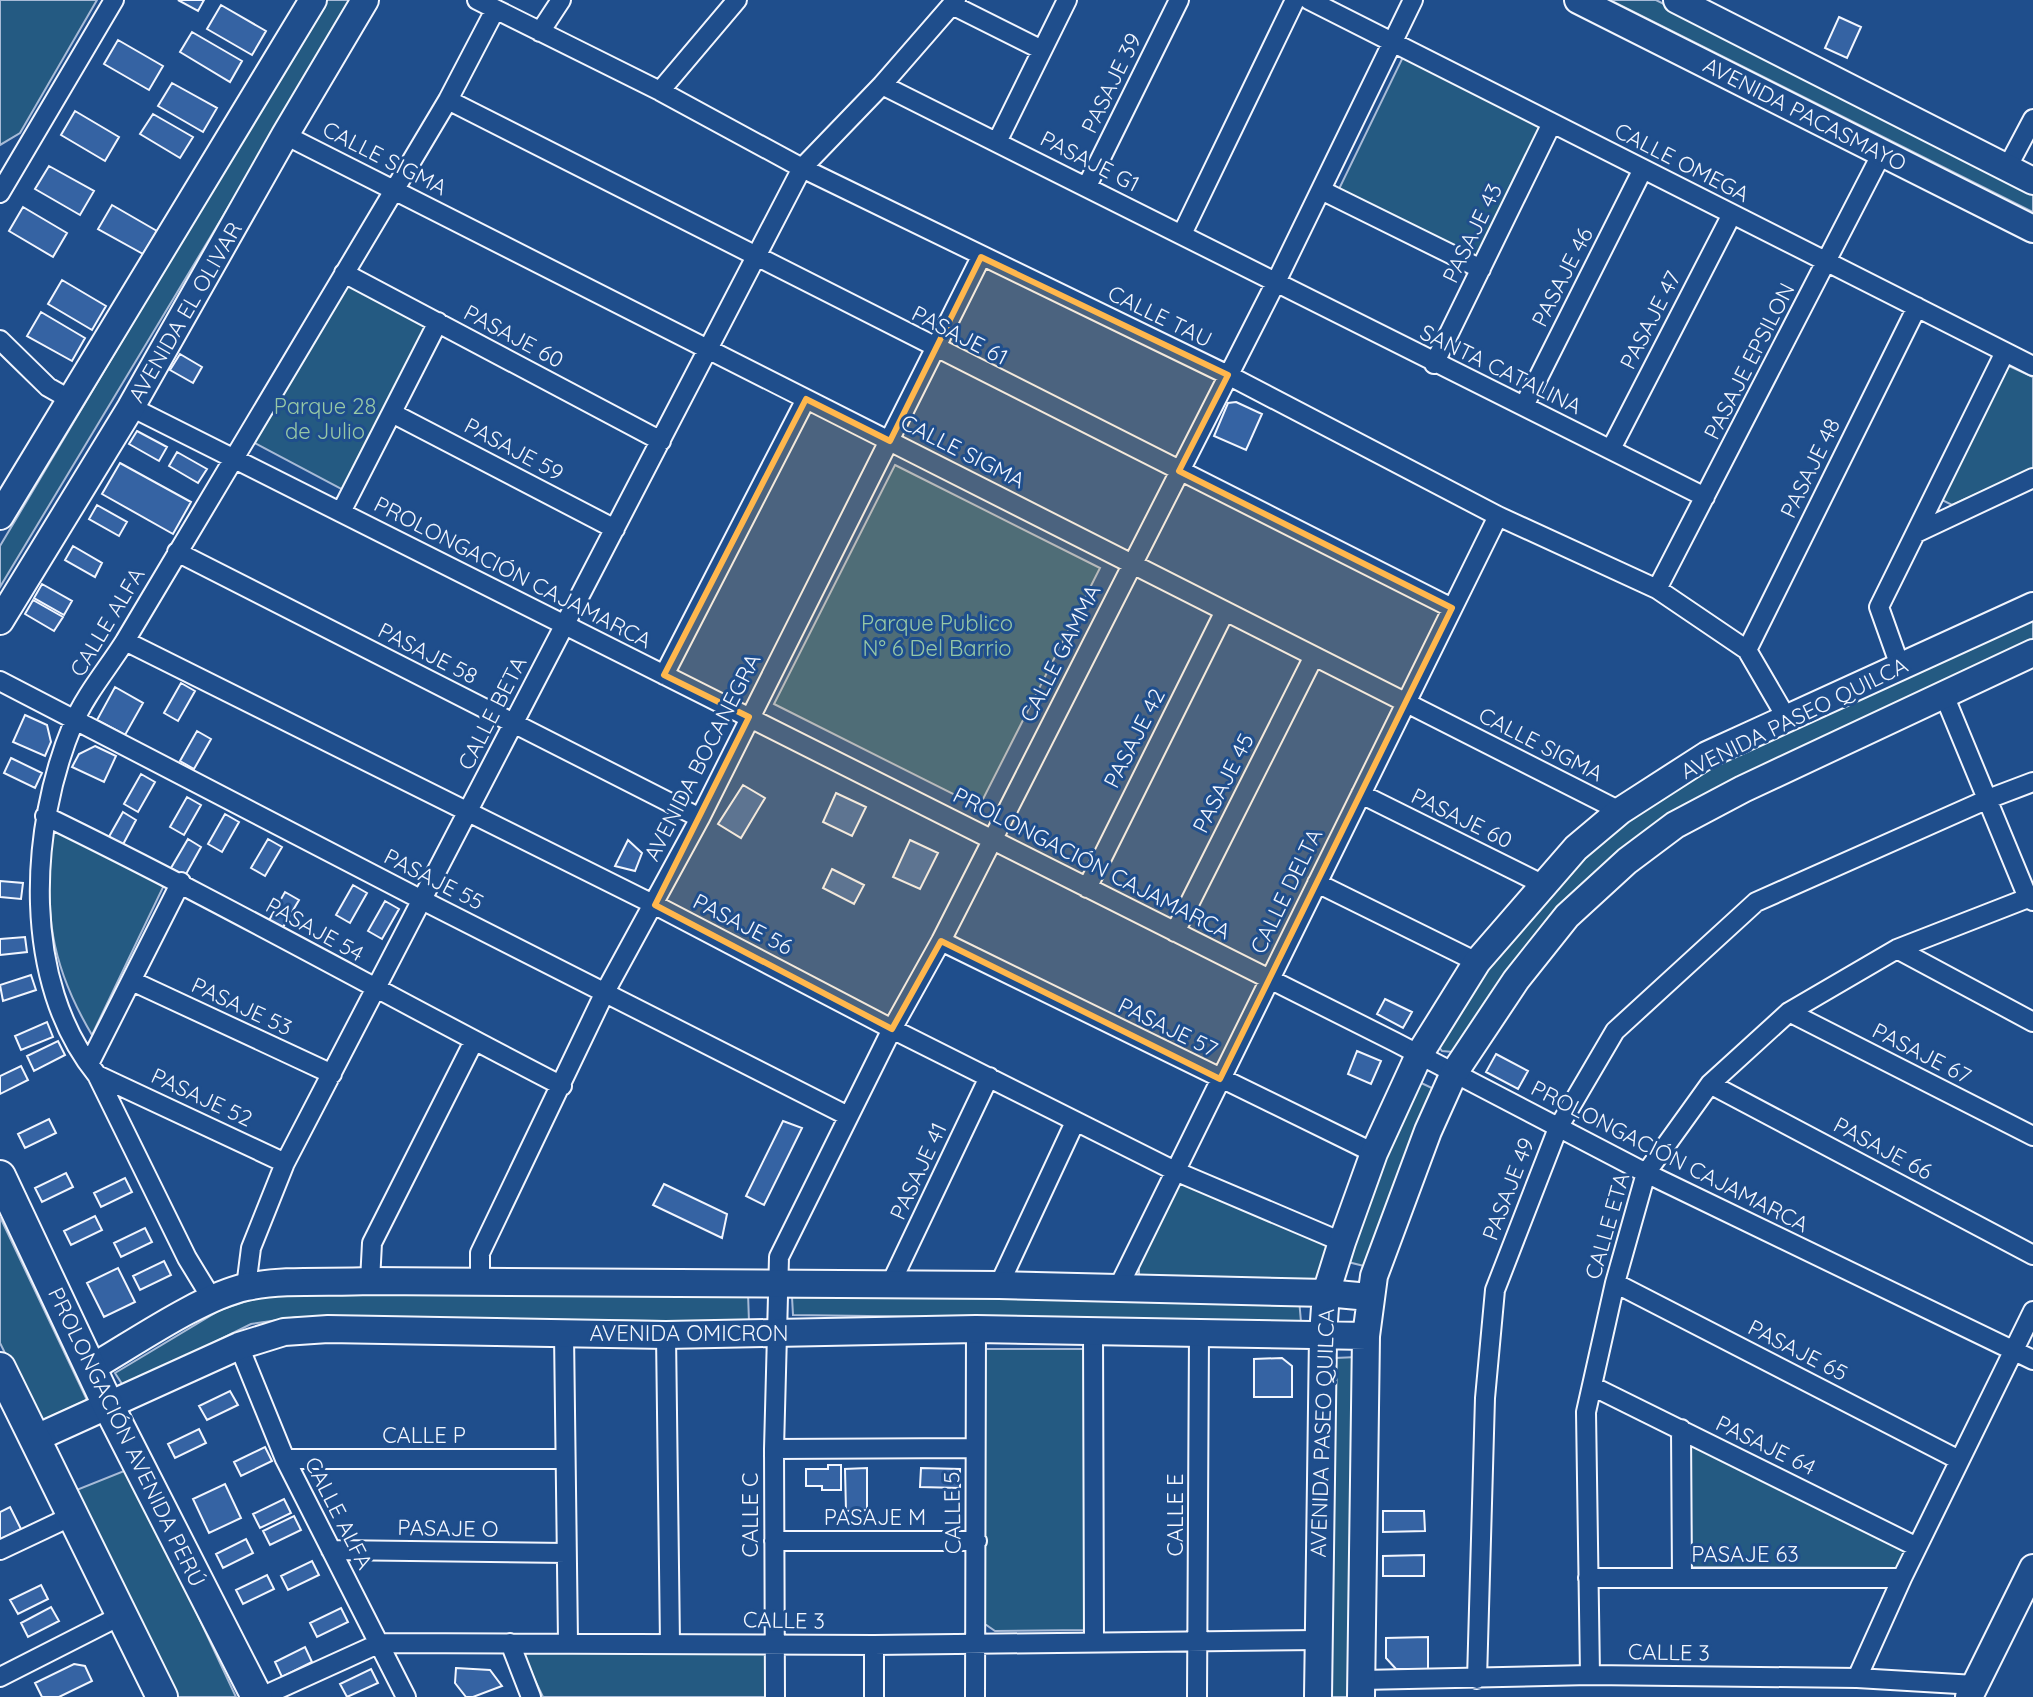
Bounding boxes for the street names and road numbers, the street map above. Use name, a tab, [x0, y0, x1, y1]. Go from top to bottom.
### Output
street label: PASAJE 39	[1075, 28, 1147, 138]
street label: AVENIDA PACASMAYO	[1699, 51, 1911, 177]
street label: CALLE SIGMA	[318, 115, 452, 201]
street label: CALLE OMEGA	[1610, 116, 1754, 208]
street label: PASAJE G1	[1036, 124, 1144, 198]
street label: PASAJE 43	[1436, 179, 1508, 287]
street label: AVENIDA EL OLIVAR	[122, 217, 248, 407]
street label: PASAJE 46	[1525, 223, 1599, 331]
street label: PASAJE 47	[1613, 266, 1687, 374]
street label: PASAJE EPSILON	[1697, 278, 1801, 444]
street label: CALLE TAU	[1103, 279, 1217, 353]
street label: PASAJE 60	[459, 298, 569, 374]
street label: PASAJE 61	[907, 299, 1013, 371]
street label: SANTA CATALINA	[1416, 318, 1586, 420]
street label: CALLE SIGMA	[896, 408, 1030, 494]
street label: PASAJE 59	[460, 411, 568, 487]
street label: PASAJE 48	[1774, 413, 1846, 523]
street label: PROLONGACIÓN CAJAMARCA	[370, 490, 656, 654]
street label: CALLE ALFA	[63, 562, 151, 682]
street label: CALLE GAMMA	[1013, 580, 1107, 726]
street label: PASAJE 58	[374, 616, 482, 690]
street label: AVENIDA BOCANEGRA	[637, 648, 767, 866]
street label: AVENIDA PASEO QUILCA	[1676, 651, 1912, 785]
street label: CALLE BETA	[451, 652, 533, 774]
street label: PASAJE 42	[1097, 684, 1171, 792]
street label: CALLE SIGMA	[1474, 701, 1608, 787]
street label: PASAJE 45	[1186, 729, 1260, 837]
street label: PROLONGACIÓN CAJAMARCA	[949, 781, 1235, 945]
street label: PASAJE 60	[1407, 782, 1517, 854]
street label: CALLE DELTA	[1244, 824, 1328, 958]
street label: PASAJE 55	[379, 842, 489, 916]
street label: PASAJE 56	[689, 887, 798, 961]
street label: PASAJE 54	[261, 891, 369, 967]
street label: PASAJE 53	[187, 971, 297, 1041]
street label: PASAJE 57	[1114, 991, 1222, 1063]
street label: PASAJE 67	[1868, 1016, 1976, 1090]
street label: PASAJE 52	[147, 1061, 257, 1133]
street label: PROLONGACIÓN CAJAMARCA	[1527, 1074, 1813, 1238]
street label: PASAJE 66	[1829, 1110, 1937, 1186]
street label: PASAJE 41	[883, 1118, 953, 1224]
street label: PASAJE 49	[1476, 1134, 1540, 1244]
street label: CALLE ETA	[1578, 1170, 1636, 1282]
street label: PROLONGACIÓN AVENIDA PERÚ	[42, 1283, 212, 1591]
street label: AVENIDA PASEO QUILCA	[1304, 1308, 1340, 1558]
street label: PASAJE 65	[1744, 1313, 1852, 1387]
street label: AVENIDA OMICRON	[589, 1319, 789, 1347]
street label: PASAJE 64	[1711, 1409, 1821, 1481]
street label: CALLE P	[382, 1421, 466, 1449]
street label: CALLE ALFA	[299, 1452, 379, 1574]
street label: CALLE 5	[937, 1472, 967, 1554]
street label: CALLE C	[736, 1473, 764, 1557]
street label: CALLE E	[1161, 1473, 1189, 1557]
street label: PASAJE M	[824, 1503, 926, 1531]
street label: PASAJE O	[397, 1513, 499, 1543]
street label: PASAJE 63	[1691, 1540, 1799, 1568]
street label: CALLE 3	[743, 1605, 825, 1635]
street label: CALLE 3	[1628, 1637, 1710, 1667]

